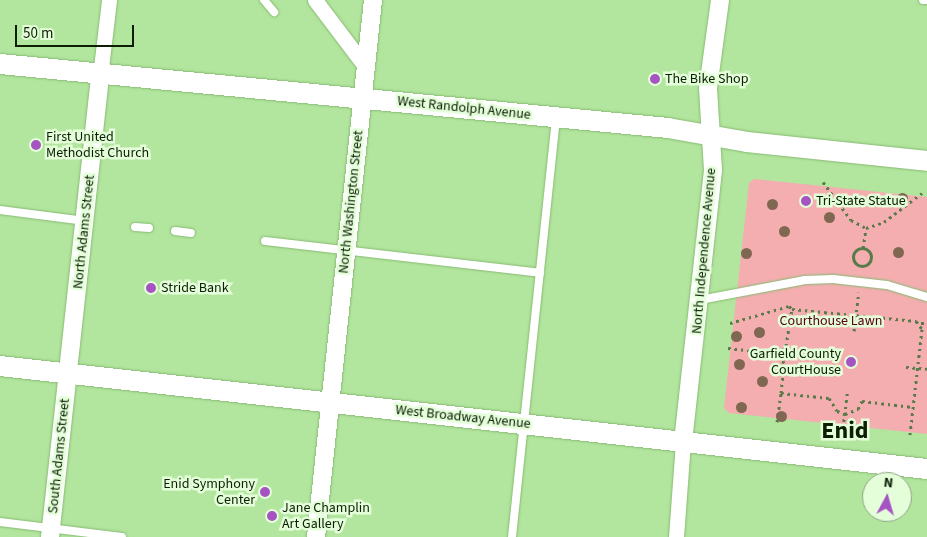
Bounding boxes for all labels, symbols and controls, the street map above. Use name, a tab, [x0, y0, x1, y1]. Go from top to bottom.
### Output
scale bar	[18, 15, 136, 47]
text: 50 m	[23, 23, 53, 44]
place label: The Bike Shop	[665, 71, 748, 87]
marker: The Bike Shop	[649, 73, 661, 85]
street label: West Randolph Avenue	[397, 93, 531, 123]
place label: First United Methodist Church	[46, 129, 149, 162]
street label: North Washington Street	[335, 130, 367, 274]
marker: First United Methodist Church	[30, 139, 42, 151]
street label: North Independence Avenue	[688, 167, 720, 335]
street label: North Adams Street	[70, 174, 98, 290]
place label: Tri-State Statue	[816, 193, 906, 209]
marker: Tri-State Statue	[800, 195, 812, 207]
place label: Stride Bank	[161, 280, 229, 296]
marker: Stride Bank	[145, 282, 157, 294]
park label: Courthouse Lawn	[780, 313, 882, 329]
place label: Garfield County CourtHouse	[750, 346, 841, 378]
marker: Garfield County CourtHouse	[845, 356, 857, 368]
street label: South Adams Street	[45, 398, 73, 514]
street label: West Broadway Avenue	[395, 402, 531, 432]
district label: Enid	[821, 417, 869, 445]
north arrow	[862, 472, 912, 522]
text: N	[883, 473, 894, 494]
place label: Enid Symphony Center	[163, 476, 255, 508]
marker: Enid Symphony Center	[259, 486, 271, 498]
place label: Jane Champlin Art Gallery	[282, 500, 370, 532]
marker: Jane Champlin Art Gallery	[266, 510, 278, 522]

